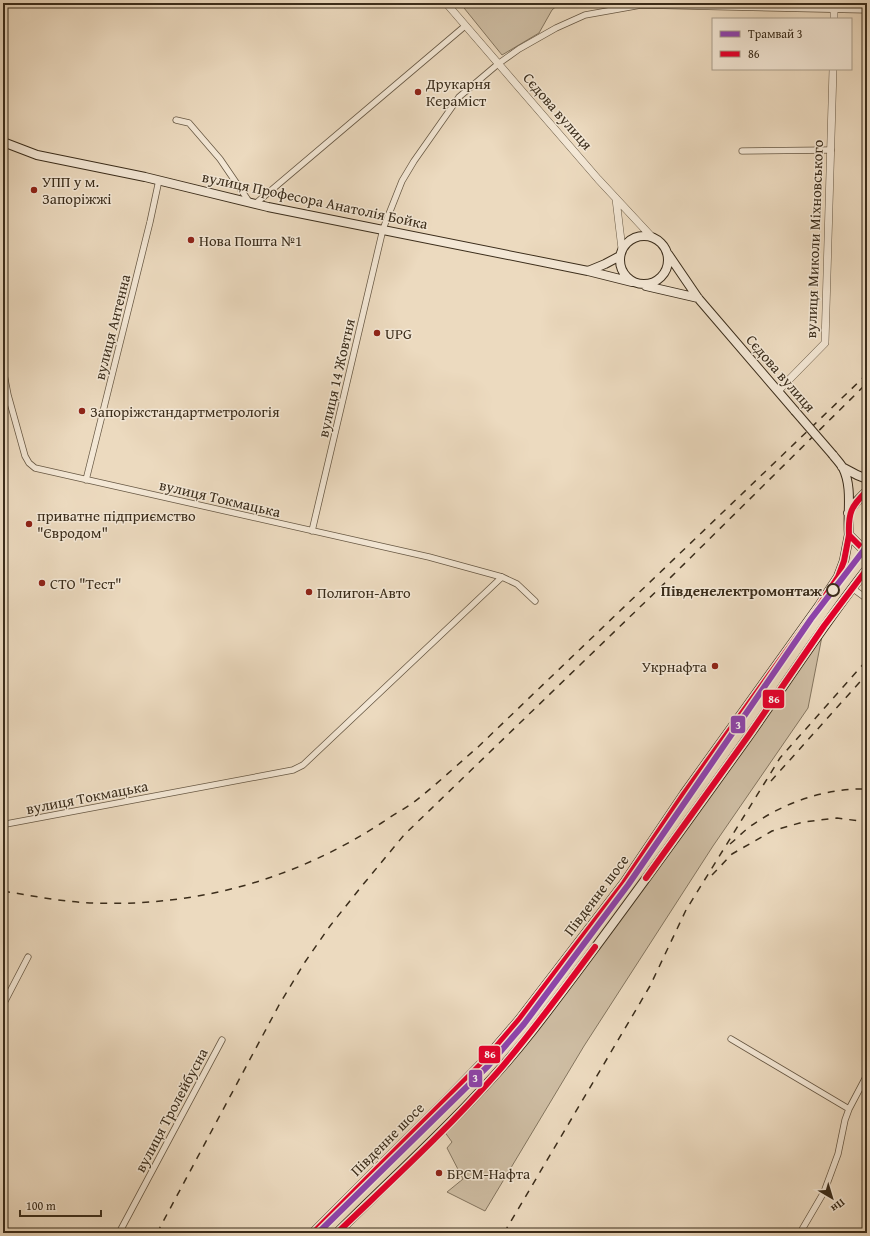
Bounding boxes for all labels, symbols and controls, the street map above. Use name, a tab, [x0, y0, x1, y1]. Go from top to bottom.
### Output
legend	[712, 18, 852, 70]
text: Трамвай 3	[748, 25, 803, 42]
text: 86	[748, 45, 760, 62]
street label: Сєдова вулиця	[518, 68, 598, 155]
place label: Друкарня Кераміст	[425, 73, 491, 111]
marker: Друкарня Кераміст	[413, 87, 423, 97]
street label: вулиця Миколи Міхновського	[800, 139, 828, 339]
street label: вулиця Професора Анатолія Бойка	[200, 166, 431, 234]
place label: УПП у м. Запоріжжі	[42, 171, 112, 209]
marker: УПП у м. Запоріжжі	[29, 185, 39, 195]
place label: Нова Пошта №1	[199, 230, 302, 251]
marker: Нова Пошта №1	[186, 235, 196, 245]
street label: вулиця Антенна	[89, 271, 135, 382]
street label: вулиця 14 Жовтня	[312, 316, 360, 439]
place label: UPG	[385, 323, 412, 344]
marker: UPG	[372, 328, 382, 338]
street label: Сєдова вулиця	[741, 330, 821, 417]
place label: Запоріжстандартметрологія	[90, 401, 280, 422]
marker: Запоріжстандартметрологія	[77, 406, 87, 416]
street label: вулиця Токмацька	[157, 474, 284, 522]
place label: приватне підприємство "Євродом"	[37, 505, 196, 543]
marker: приватне підприємство "Євродом"	[24, 519, 34, 529]
place label: СТО "Тест"	[50, 573, 122, 594]
marker: СТО "Тест"	[37, 578, 47, 588]
place label: Південелектромонтаж	[661, 580, 822, 601]
place label: Полигон-Авто	[317, 582, 411, 603]
marker: Південелектромонтаж	[826, 583, 840, 597]
marker: Полигон-Авто	[304, 587, 314, 597]
place label: Укрнафта	[642, 656, 708, 677]
marker: Укрнафта	[710, 661, 720, 671]
line badge: 86	[762, 689, 785, 709]
text: 86	[768, 691, 780, 707]
line badge: 3	[730, 715, 746, 734]
text: 3	[735, 717, 741, 733]
street label: вулиця Токмацька	[24, 775, 151, 819]
street label: Південне шосе	[558, 850, 634, 940]
street label: вулиця Тролейбусна	[129, 1044, 213, 1176]
line badge: 86	[478, 1045, 501, 1064]
text: 86	[484, 1046, 496, 1062]
line badge: 3	[468, 1069, 483, 1088]
text: 3	[472, 1070, 478, 1086]
street label: Південне шосе	[345, 1097, 429, 1181]
place label: БРСМ-Нафта	[447, 1163, 531, 1184]
marker: БРСМ-Нафта	[434, 1168, 444, 1178]
north arrow	[812, 1178, 852, 1218]
scale bar	[20, 1192, 101, 1218]
text: Пн	[827, 1195, 849, 1217]
text: 100 m	[26, 1197, 56, 1214]

